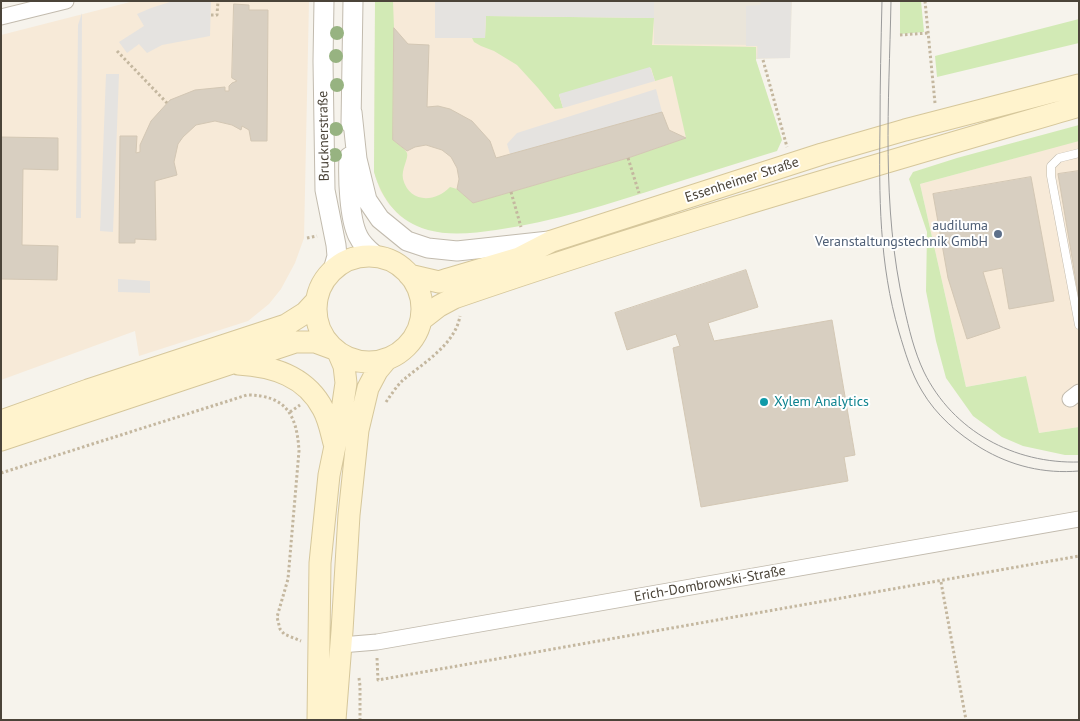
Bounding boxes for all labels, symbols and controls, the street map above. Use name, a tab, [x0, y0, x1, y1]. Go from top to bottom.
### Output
street label: Brucknerstraße	[315, 90, 333, 182]
street label: Essenheimer Straße	[683, 154, 801, 206]
place label: audiluma Veranstaltungstechnik GmbH	[815, 218, 988, 250]
marker: audiluma Veranstaltungstechnik GmbH	[992, 228, 1004, 240]
place label: Xylem Analytics	[774, 394, 869, 410]
marker: Xylem Analytics	[758, 396, 770, 408]
street label: Erich-Dombrowski-Straße	[633, 562, 787, 606]

